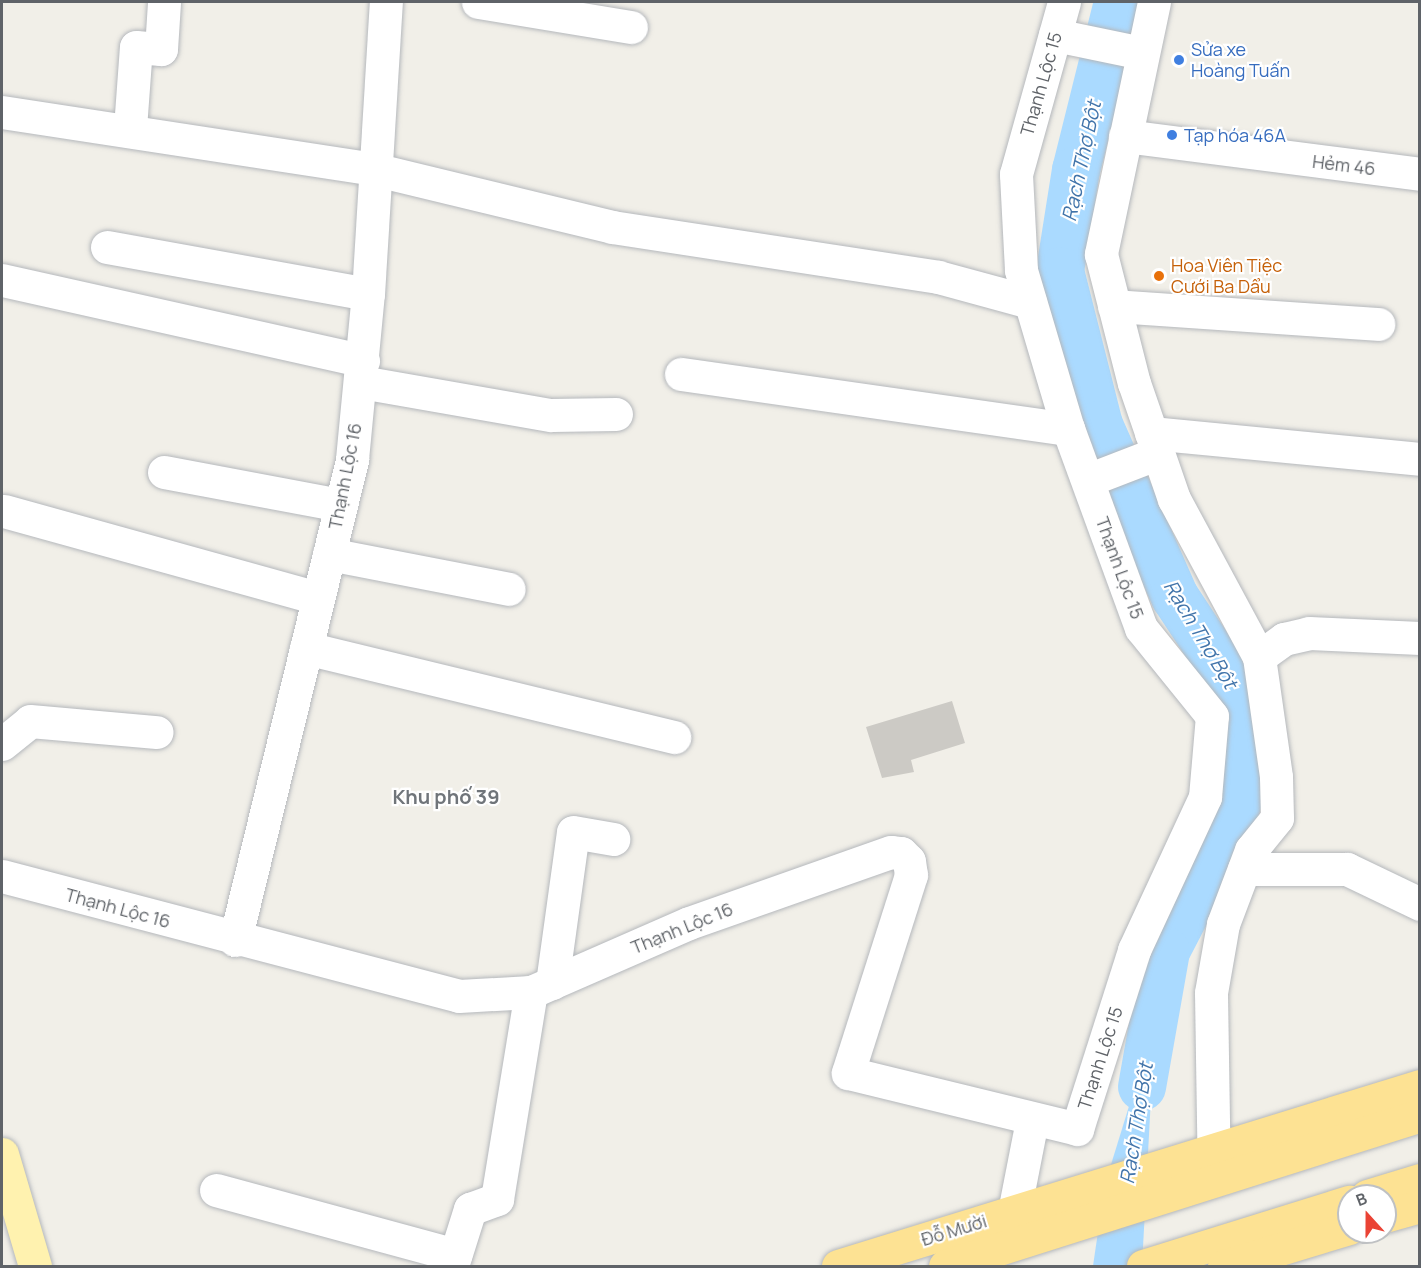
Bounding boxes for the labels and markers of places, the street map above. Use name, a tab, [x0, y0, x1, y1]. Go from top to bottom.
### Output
place label: Sửa xe Hoàng Tuấn	[1191, 39, 1290, 82]
marker: Sửa xe Hoàng Tuấn	[1172, 53, 1186, 67]
place label: Tạp hóa 46A	[1184, 124, 1286, 146]
marker: Tạp hóa 46A	[1165, 128, 1179, 142]
place label: Hoa Viên Tiệc Cưới Ba Dẩu	[1171, 255, 1282, 298]
marker: Hoa Viên Tiệc Cưới Ba Dẩu	[1152, 269, 1166, 283]

